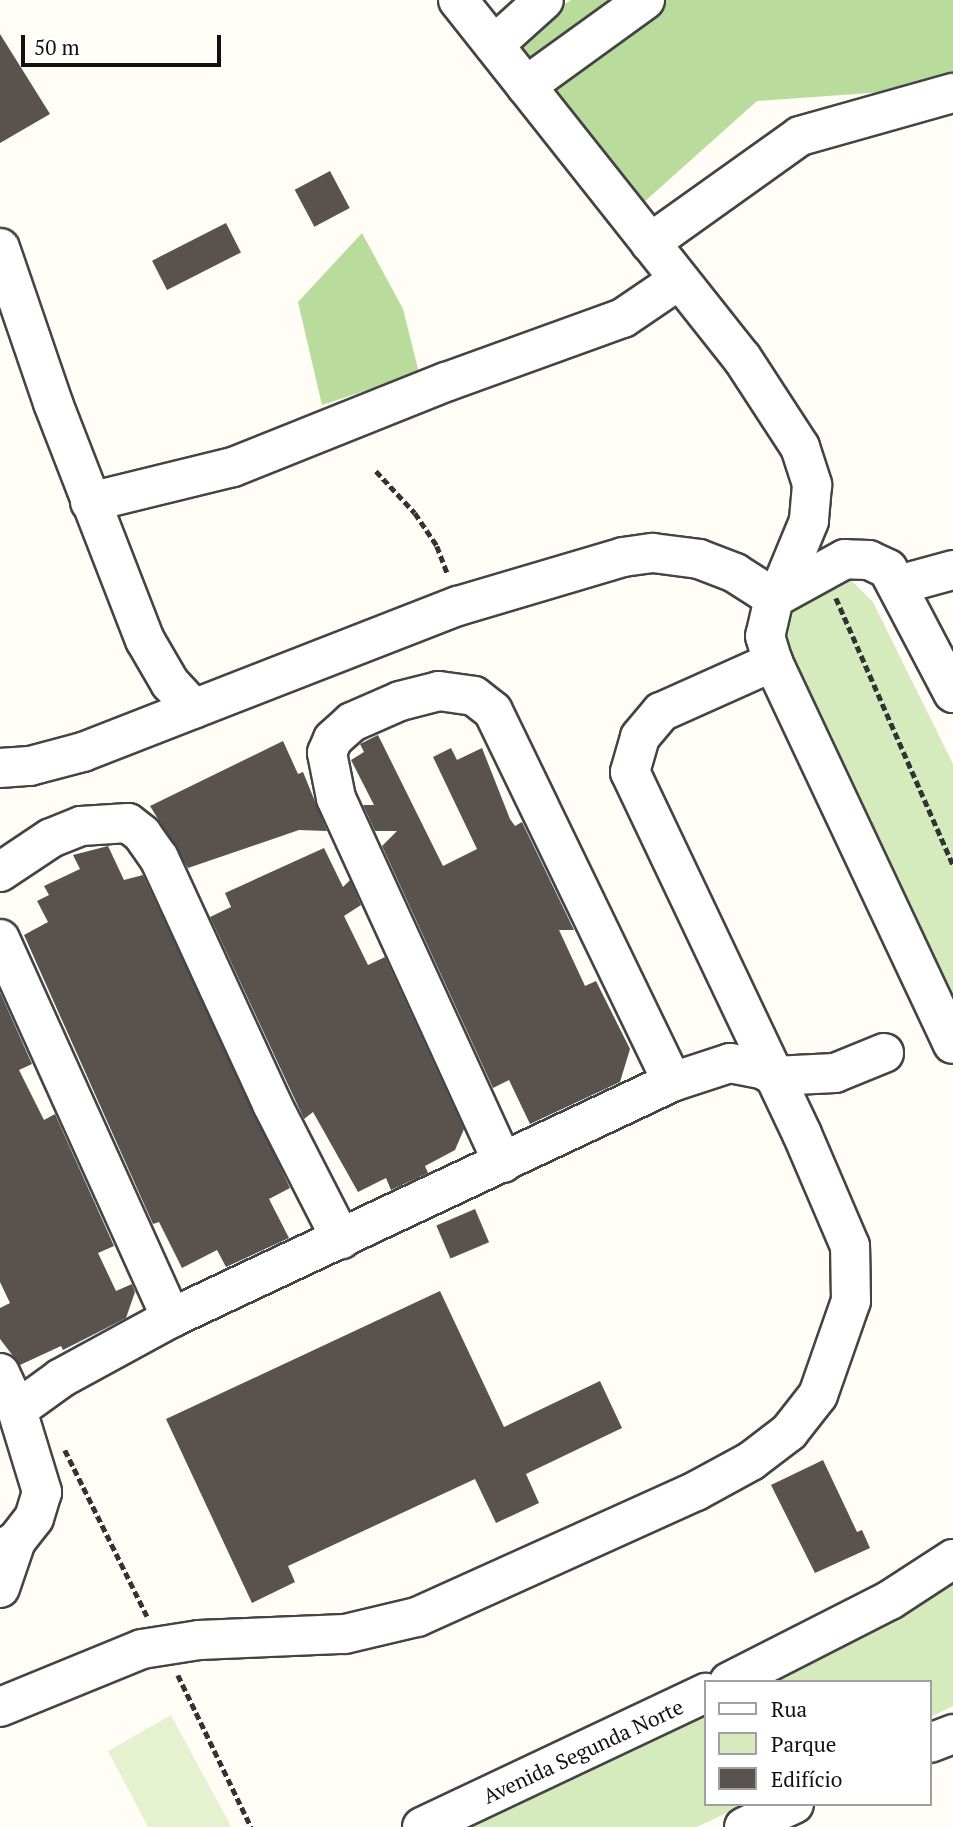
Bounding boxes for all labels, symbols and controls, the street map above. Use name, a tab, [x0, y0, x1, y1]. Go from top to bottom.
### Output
scale bar	[24, 21, 224, 65]
text: 50 m	[34, 33, 80, 61]
legend	[704, 1680, 932, 1806]
street label: Avenida Segunda Norte	[479, 1694, 687, 1808]
text: Rua	[771, 1695, 807, 1723]
text: Parque	[771, 1730, 836, 1758]
text: Edifício	[771, 1765, 842, 1793]

